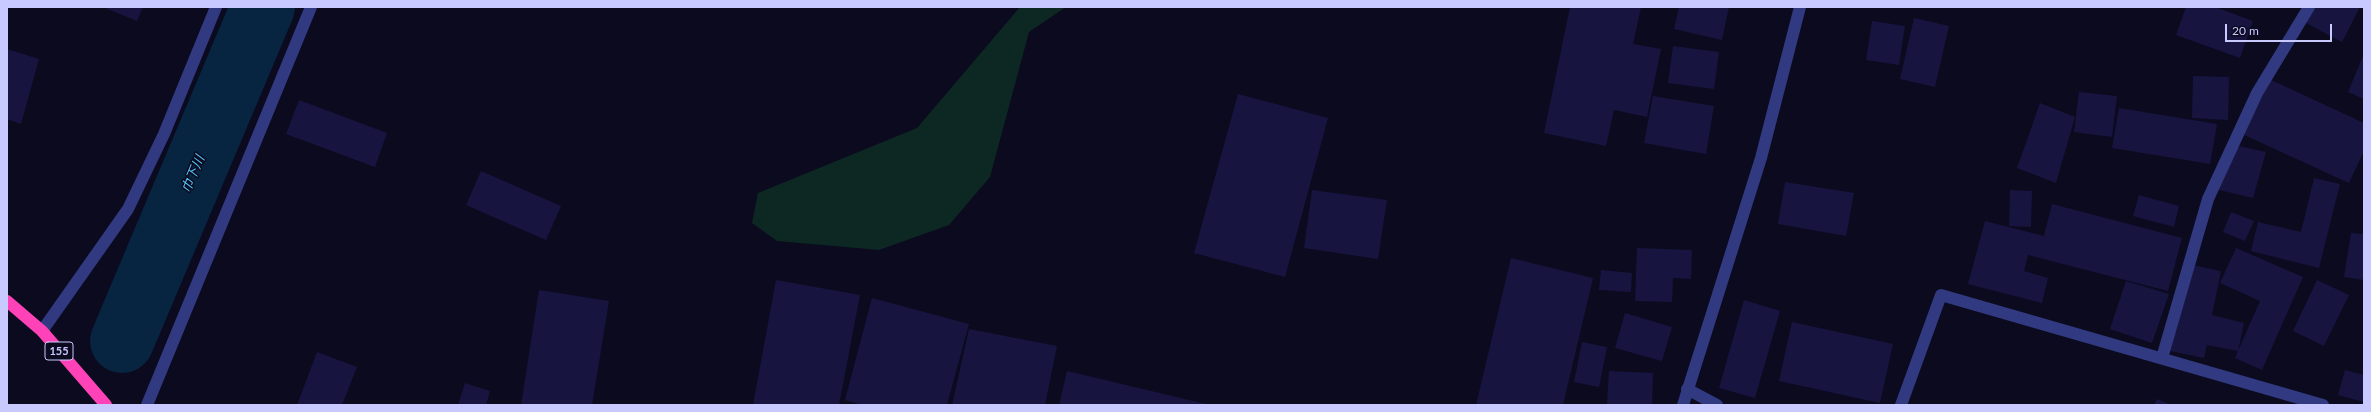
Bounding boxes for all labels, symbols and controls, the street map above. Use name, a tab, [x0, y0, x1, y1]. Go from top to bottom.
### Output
scale bar	[2227, 16, 2334, 42]
text: 20 m	[2232, 23, 2259, 38]
water label: 巾下川	[178, 153, 208, 195]
road number: 155	[45, 342, 73, 360]

